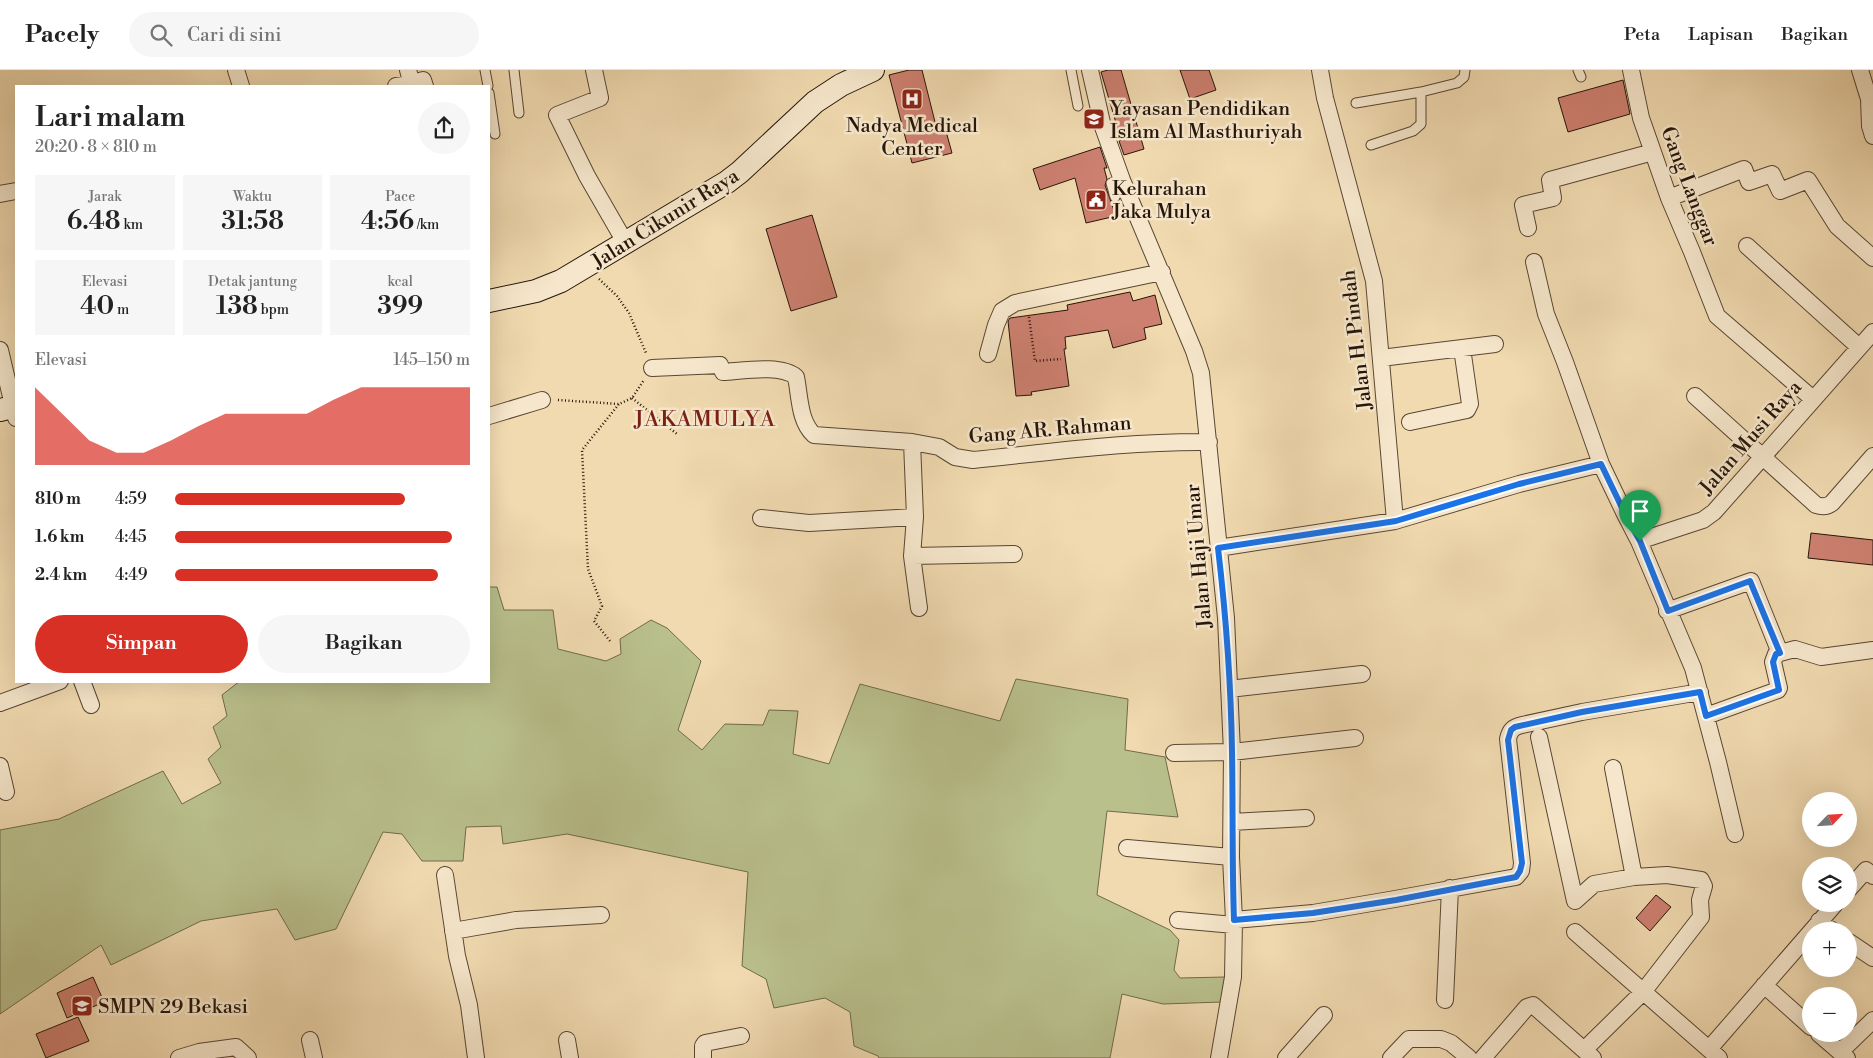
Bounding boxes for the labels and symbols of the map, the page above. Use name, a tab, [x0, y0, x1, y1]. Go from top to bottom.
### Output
hospital icon: Nadya Medical Center	[900, 87, 924, 111]
place label: Yayasan Pendidikan Islam Al Masthuriyah	[1109, 97, 1303, 145]
school or university icon: Yayasan Pendidikan Islam Al Masthuriyah	[1082, 107, 1106, 131]
place label: Nadya Medical Center	[846, 114, 978, 162]
street label: Gang Langgar	[1654, 123, 1723, 250]
street label: Jalan Cikunir Raya	[587, 163, 745, 275]
place label: Kelurahan Jaka Mulya	[1111, 177, 1212, 225]
public building icon: Kelurahan Jaka Mulya	[1084, 188, 1108, 212]
street label: Jalan H. Pindah	[1336, 268, 1379, 412]
street label: Jalan Musi Raya	[1694, 375, 1808, 501]
district label: JAKAMULYA	[633, 406, 776, 433]
street label: Gang AR. Rahman	[968, 411, 1133, 450]
street label: Jalan Haji Umar	[1181, 482, 1218, 630]
pin	[1619, 490, 1661, 541]
north arrow	[1802, 792, 1858, 848]
school or university icon: SMPN 29 Bekasi	[70, 994, 94, 1018]
place label: SMPN 29 Bekasi	[98, 995, 249, 1020]

